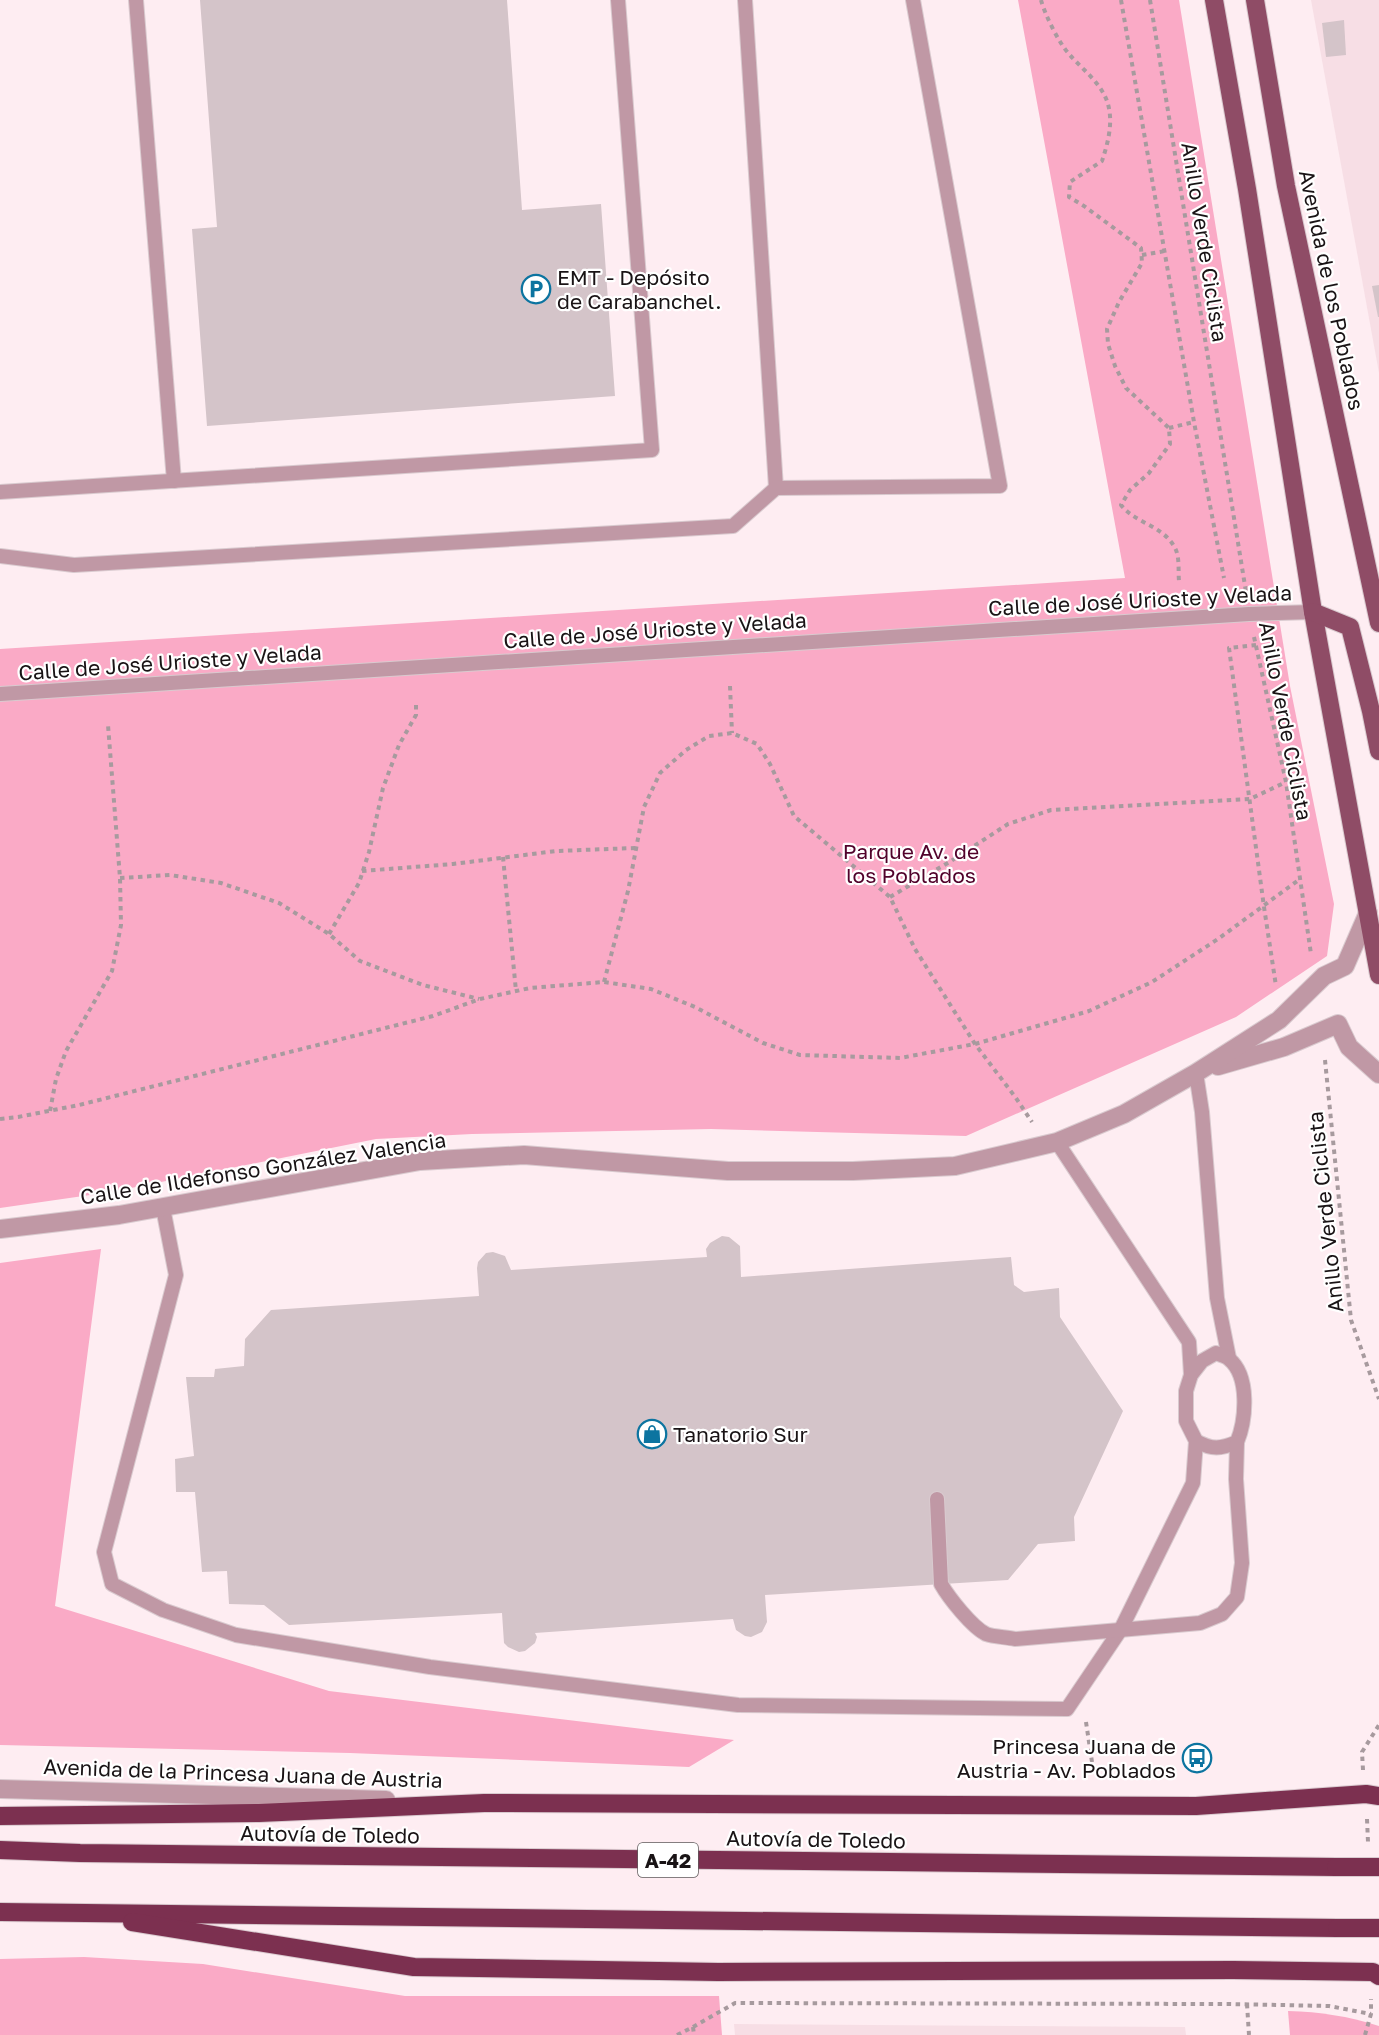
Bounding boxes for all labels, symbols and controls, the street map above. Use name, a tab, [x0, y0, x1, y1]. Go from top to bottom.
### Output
street label: Anillo Verde Ciclista	[1176, 140, 1234, 344]
street label: Avenida de los Poblados	[1294, 167, 1370, 413]
place label: EMT - Depósito de Carabanchel.	[557, 264, 722, 314]
parking icon: EMT - Depósito de Carabanchel.	[520, 273, 552, 305]
street label: Calle de José Urioste y Velada	[988, 579, 1292, 621]
street label: Calle de José Urioste y Velada	[502, 606, 808, 654]
street label: Anillo Verde Ciclista	[1254, 619, 1318, 823]
street label: Calle de José Urioste y Velada	[17, 638, 323, 686]
park label: Parque Av. de los Poblados	[843, 838, 979, 888]
street label: Anillo Verde Ciclista	[1302, 1110, 1348, 1314]
street label: Calle de Ildefonso González Valencia	[78, 1126, 448, 1210]
shop icon: Tanatorio Sur	[636, 1418, 668, 1450]
place label: Tanatorio Sur	[673, 1421, 808, 1447]
place label: Princesa Juana de Austria - Av. Poblados	[957, 1733, 1176, 1783]
bus stop icon: Princesa Juana de Austria - Av. Poblados	[1181, 1742, 1213, 1774]
street label: Avenida de la Princesa Juana de Austria	[43, 1753, 443, 1793]
street label: Autovía de Toledo	[240, 1819, 420, 1849]
street label: Autovía de Toledo	[726, 1824, 906, 1854]
road number: A-42	[638, 1843, 698, 1877]

